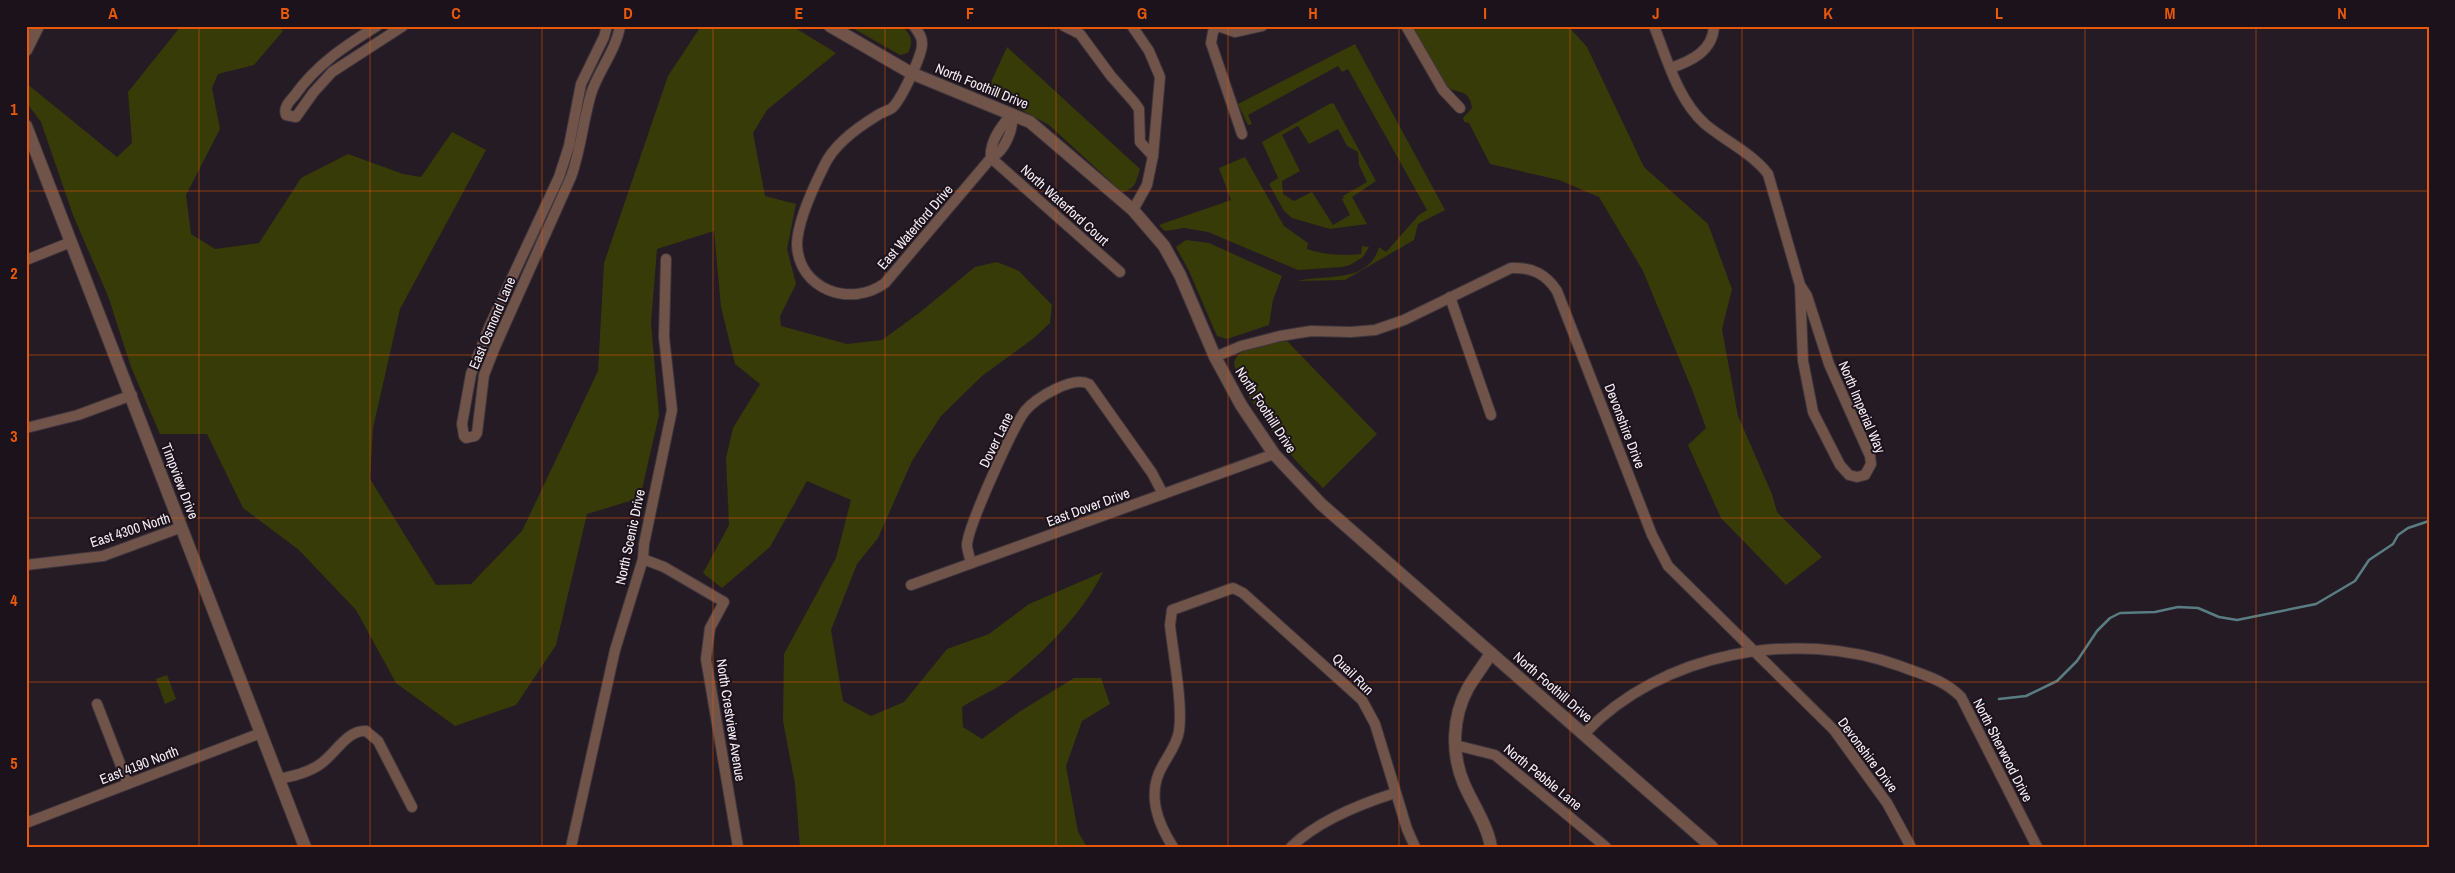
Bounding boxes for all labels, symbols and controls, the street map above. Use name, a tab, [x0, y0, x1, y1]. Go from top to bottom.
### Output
text: A	[108, 2, 118, 24]
text: B	[280, 2, 290, 24]
text: C	[451, 2, 461, 24]
text: D	[623, 2, 633, 24]
text: E	[795, 2, 804, 24]
text: F	[966, 2, 974, 24]
text: G	[1137, 2, 1147, 24]
text: H	[1308, 2, 1318, 24]
text: I	[1483, 2, 1487, 24]
text: J	[1652, 2, 1660, 24]
text: K	[1823, 2, 1833, 24]
text: L	[1995, 2, 2003, 24]
text: M	[2165, 2, 2176, 24]
text: N	[2337, 2, 2347, 24]
street label: North Foothill Drive	[933, 59, 1031, 113]
text: 1	[10, 98, 18, 120]
street label: North Waterford Court	[1017, 161, 1113, 249]
street label: East Waterford Drive	[873, 181, 957, 273]
text: 2	[10, 262, 18, 284]
street label: East Osmond Lane	[465, 274, 519, 372]
street label: North Imperial Way	[1834, 358, 1890, 456]
street label: North Foothill Drive	[1232, 364, 1300, 456]
street label: Devonshire Drive	[1601, 381, 1649, 471]
street label: Dover Lane	[975, 409, 1017, 471]
text: 3	[10, 425, 18, 447]
street label: Timpview Drive	[157, 440, 203, 522]
street label: East Dover Drive	[1044, 484, 1132, 530]
street label: North Scenic Drive	[611, 488, 649, 586]
street label: East 4300 North	[88, 509, 172, 551]
text: 4	[10, 589, 18, 611]
street label: North Foothill Drive	[1510, 648, 1596, 726]
street label: Quail Run	[1328, 649, 1378, 699]
street label: North Crestview Avenue	[712, 658, 750, 782]
street label: North Sherwood Drive	[1969, 695, 2037, 805]
street label: Devonshire Drive	[1834, 714, 1902, 796]
street label: North Pebble Lane	[1500, 740, 1586, 814]
street label: East 4190 North	[97, 742, 181, 788]
text: 5	[10, 752, 18, 774]

